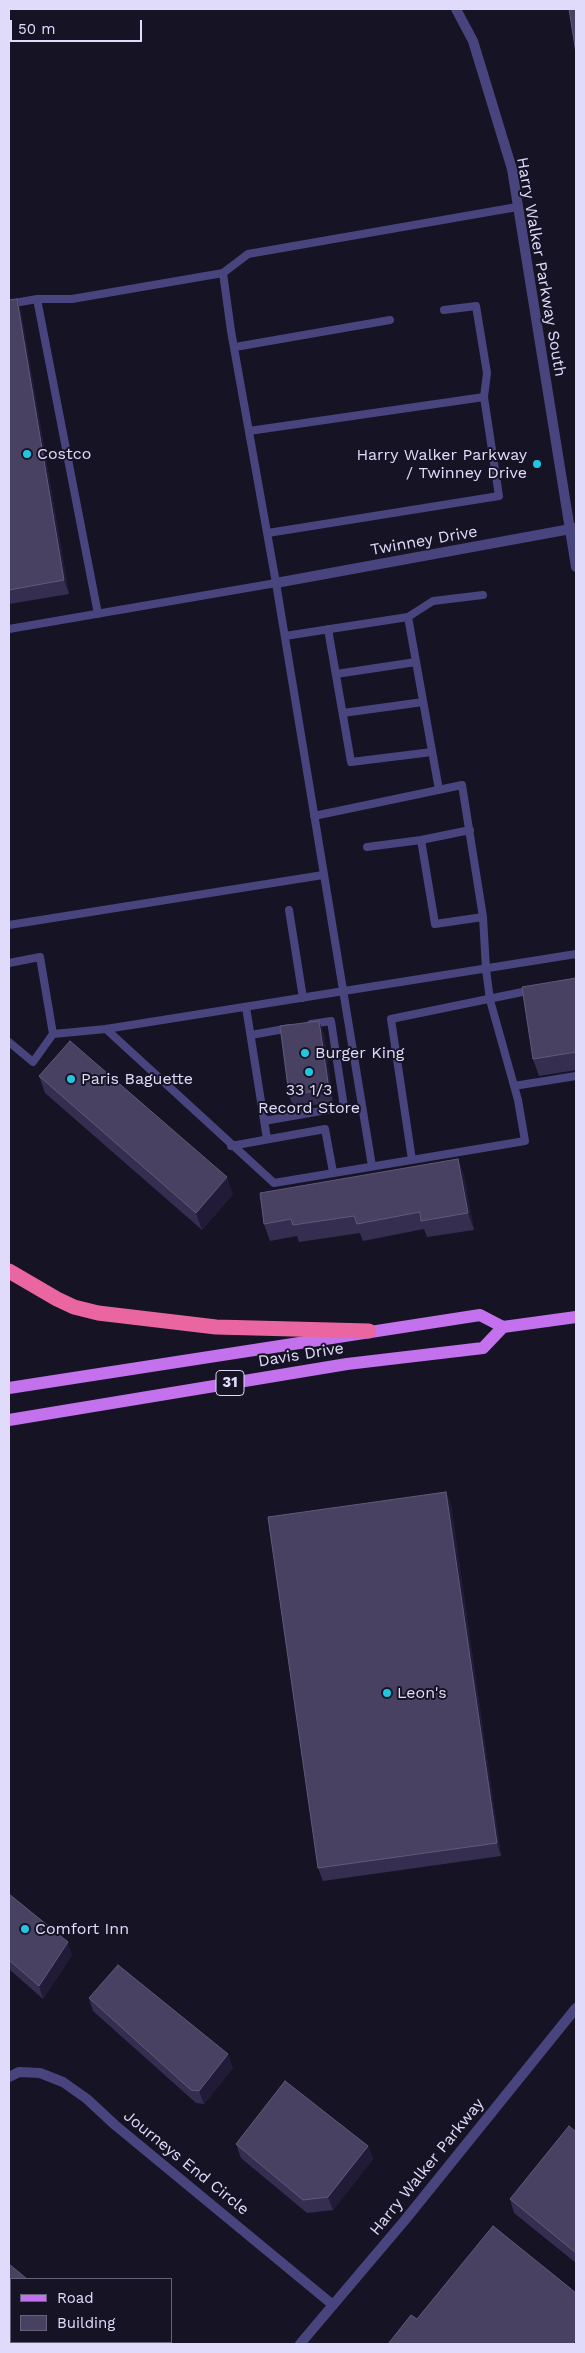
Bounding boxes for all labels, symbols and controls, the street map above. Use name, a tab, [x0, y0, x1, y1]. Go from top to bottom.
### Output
scale bar	[12, 10, 145, 42]
text: 50 m	[18, 20, 55, 38]
street label: Harry Walker Parkway South	[512, 156, 570, 378]
place label: Costco	[37, 444, 91, 464]
place label: Harry Walker Parkway / Twinney Drive	[356, 445, 527, 483]
marker: Costco	[21, 448, 33, 460]
marker: Harry Walker Parkway / Twinney Drive	[531, 458, 543, 470]
street label: Twinney Drive	[369, 522, 479, 560]
place label: Burger King	[315, 1043, 404, 1063]
marker: Burger King	[299, 1047, 311, 1059]
marker: 33 1/3 Record Store	[303, 1066, 315, 1078]
place label: Paris Baguette	[81, 1069, 193, 1089]
marker: Paris Baguette	[65, 1073, 77, 1085]
place label: 33 1/3 Record Store	[258, 1080, 360, 1118]
street label: Davis Drive	[257, 1339, 345, 1371]
road number: 31	[216, 1370, 244, 1396]
place label: Leon's	[397, 1683, 447, 1703]
marker: Leon's	[381, 1687, 393, 1699]
place label: Comfort Inn	[35, 1919, 129, 1939]
marker: Comfort Inn	[19, 1923, 31, 1935]
street label: Harry Walker Parkway	[366, 2095, 488, 2239]
street label: Journeys End Circle	[119, 2107, 253, 2219]
legend	[10, 2278, 172, 2343]
text: Road	[57, 2289, 94, 2307]
text: Building	[57, 2314, 115, 2332]

